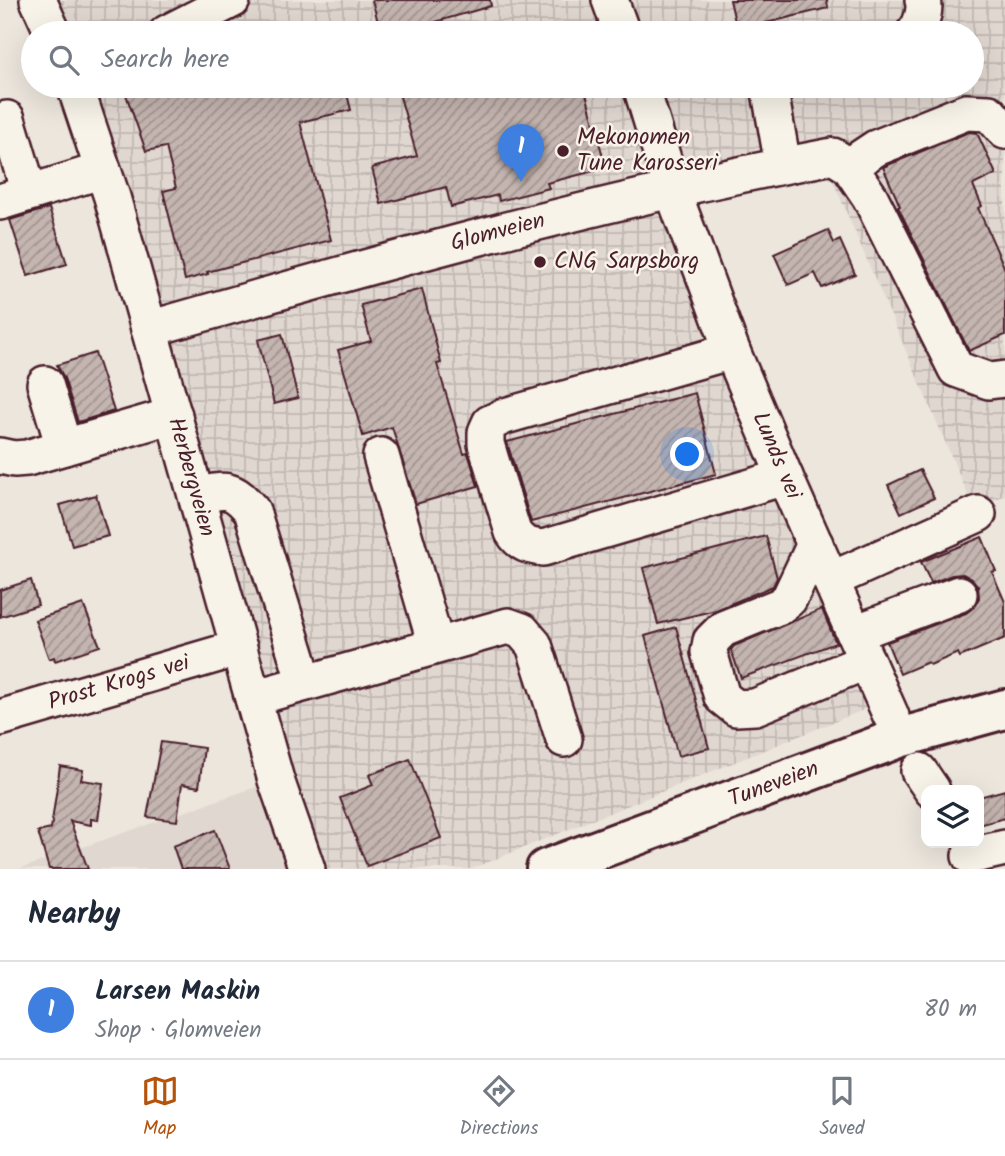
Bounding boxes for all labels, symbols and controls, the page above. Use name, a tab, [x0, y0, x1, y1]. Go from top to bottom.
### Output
search box	[21, 21, 984, 98]
text: Search here	[101, 39, 229, 81]
icon: search	[45, 41, 83, 79]
place label: Mekonomen Tune Karosseri	[577, 120, 719, 182]
pin: 1	[498, 124, 544, 182]
marker: Mekonomen Tune Karosseri	[555, 143, 571, 159]
street label: Glomveien	[447, 203, 549, 262]
place label: CNG Sarpsborg	[554, 244, 699, 280]
marker: CNG Sarpsborg	[532, 254, 548, 270]
street label: Lunds vei	[742, 406, 811, 507]
street label: Herbergveien	[157, 413, 225, 541]
your location	[670, 437, 704, 471]
street label: Prost Krogs vei	[44, 645, 195, 721]
street label: Tuneveien	[723, 751, 824, 818]
map controls	[921, 785, 984, 848]
button: layers	[921, 785, 984, 848]
text: Nearby	[28, 891, 120, 939]
text: Larsen Maskin	[95, 971, 260, 1013]
text: 1	[48, 992, 54, 1028]
text: 80 m	[924, 992, 977, 1028]
text: Shop · Glomveien	[95, 1013, 261, 1049]
tab: Map	[141, 1072, 179, 1144]
tab: Directions	[460, 1072, 538, 1144]
tab: Saved	[819, 1072, 864, 1144]

